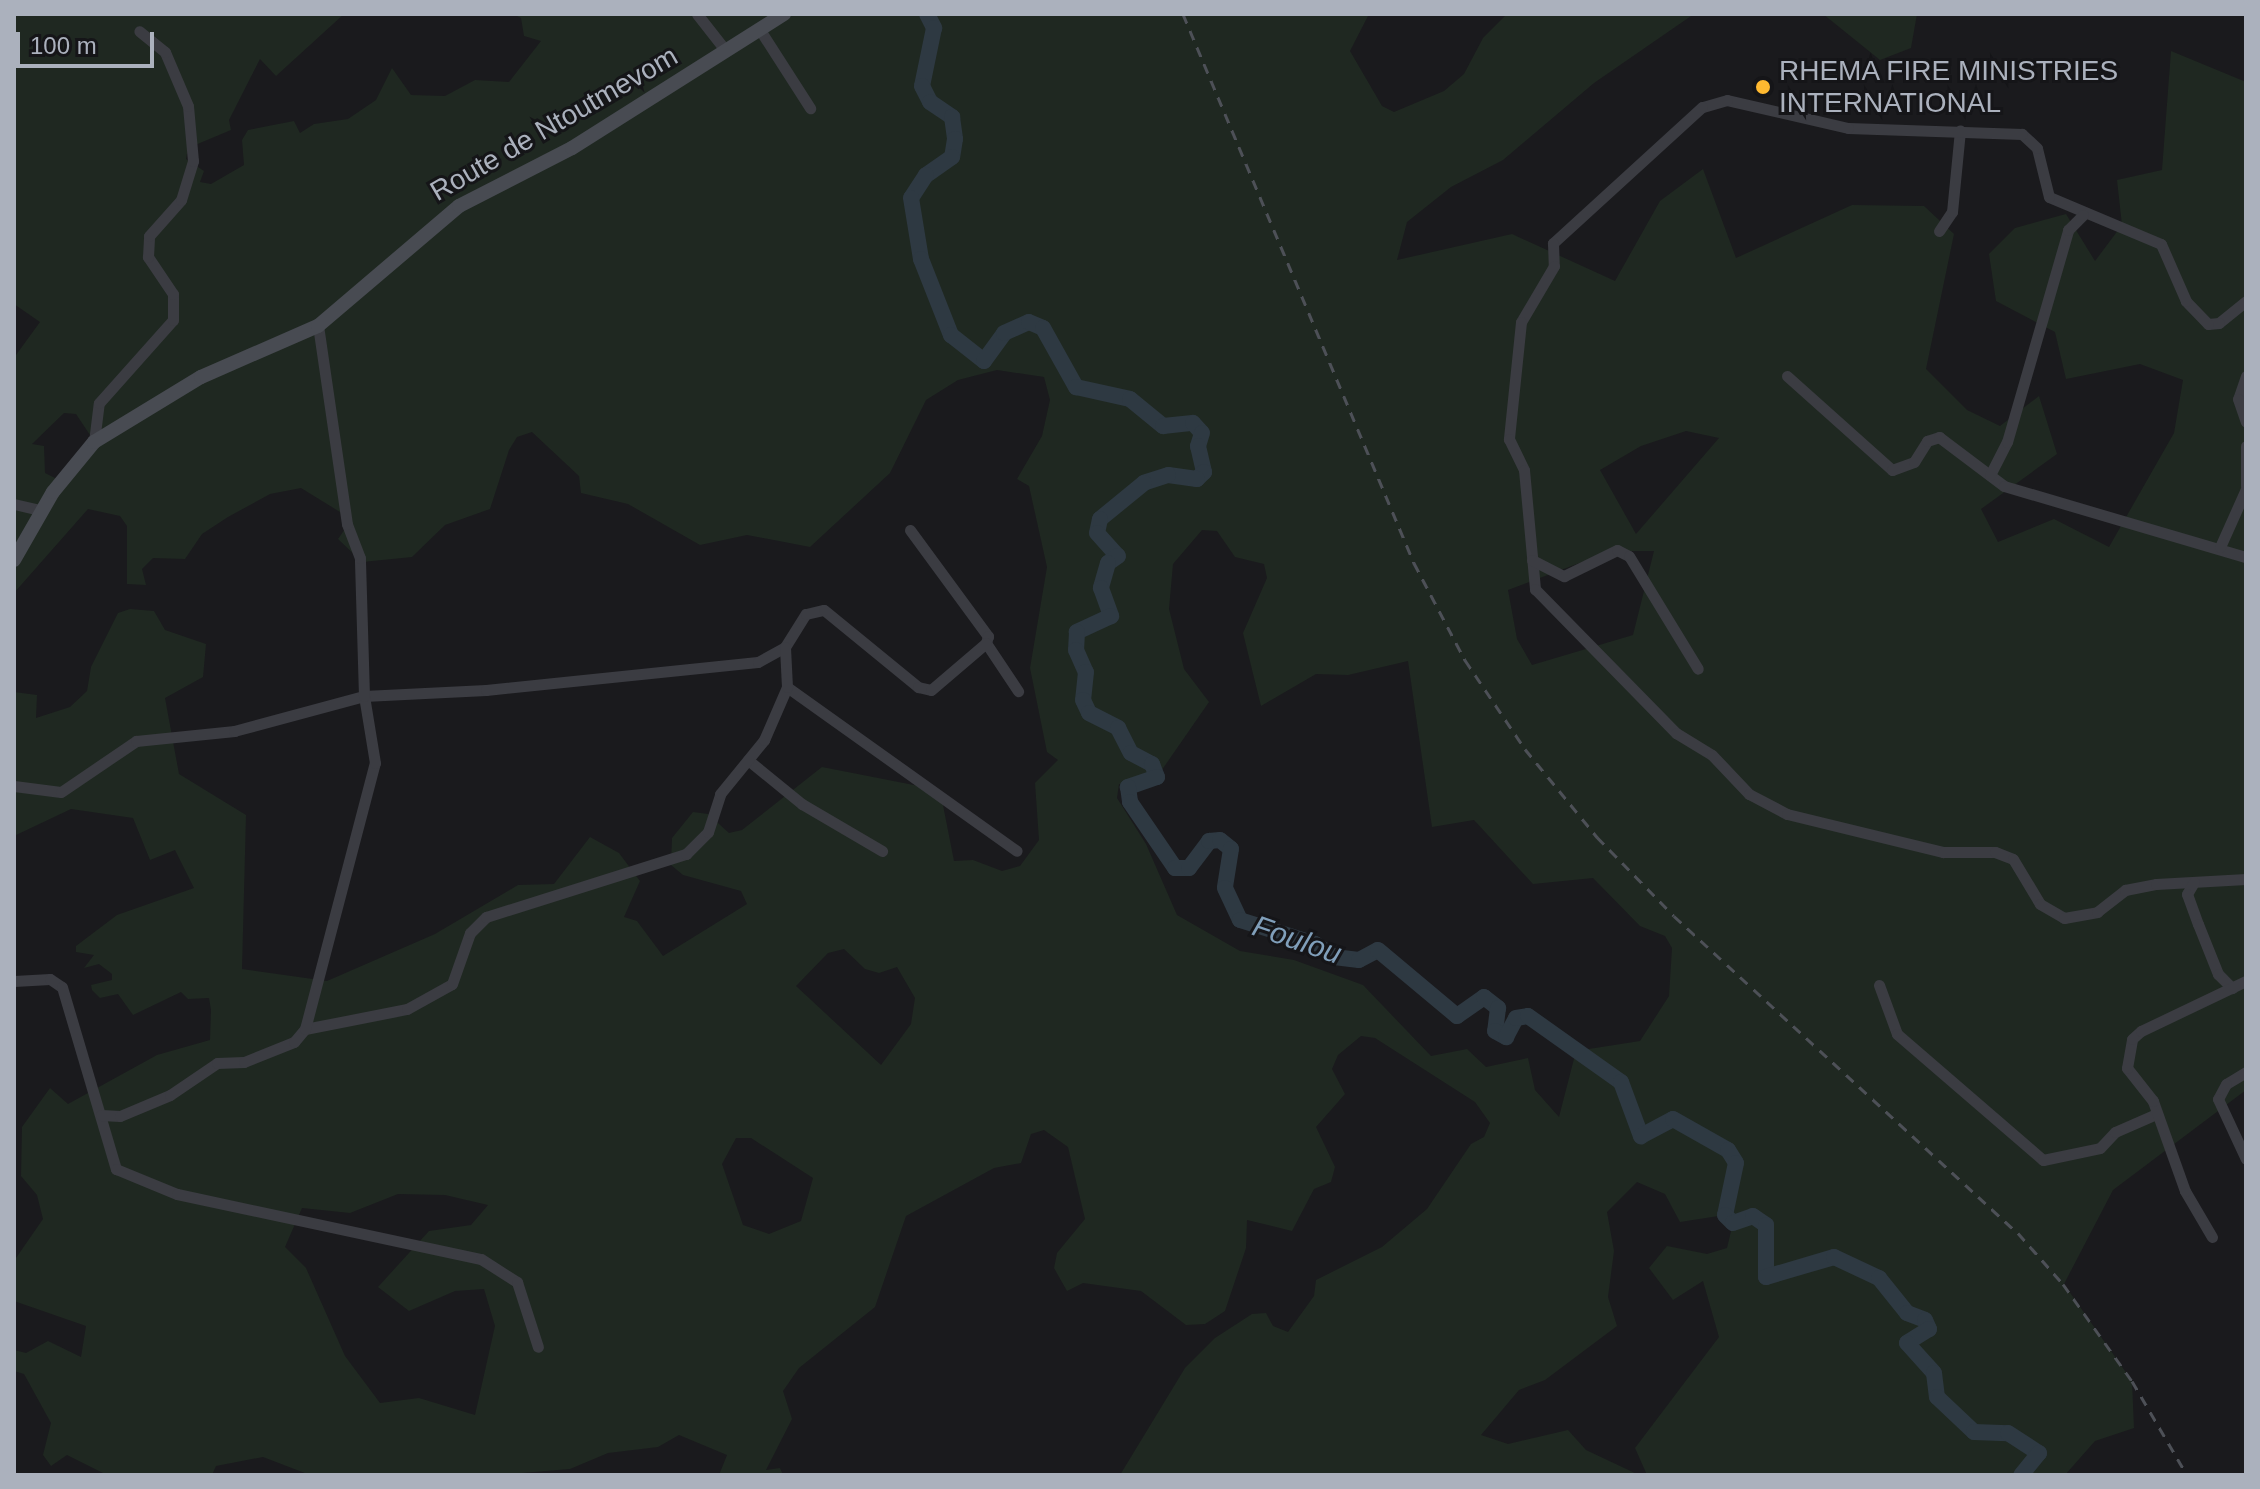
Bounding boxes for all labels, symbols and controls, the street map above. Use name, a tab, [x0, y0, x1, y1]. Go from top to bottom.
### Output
scale bar	[20, 16, 158, 66]
text: 100 m	[30, 32, 97, 59]
street label: Route de Ntoutmevom	[424, 39, 684, 209]
place label: RHEMA FIRE MINISTRIES INTERNATIONAL	[1779, 54, 2120, 120]
marker: RHEMA FIRE MINISTRIES INTERNATIONAL	[1754, 78, 1772, 96]
water label: Foulou	[1248, 908, 1346, 972]

